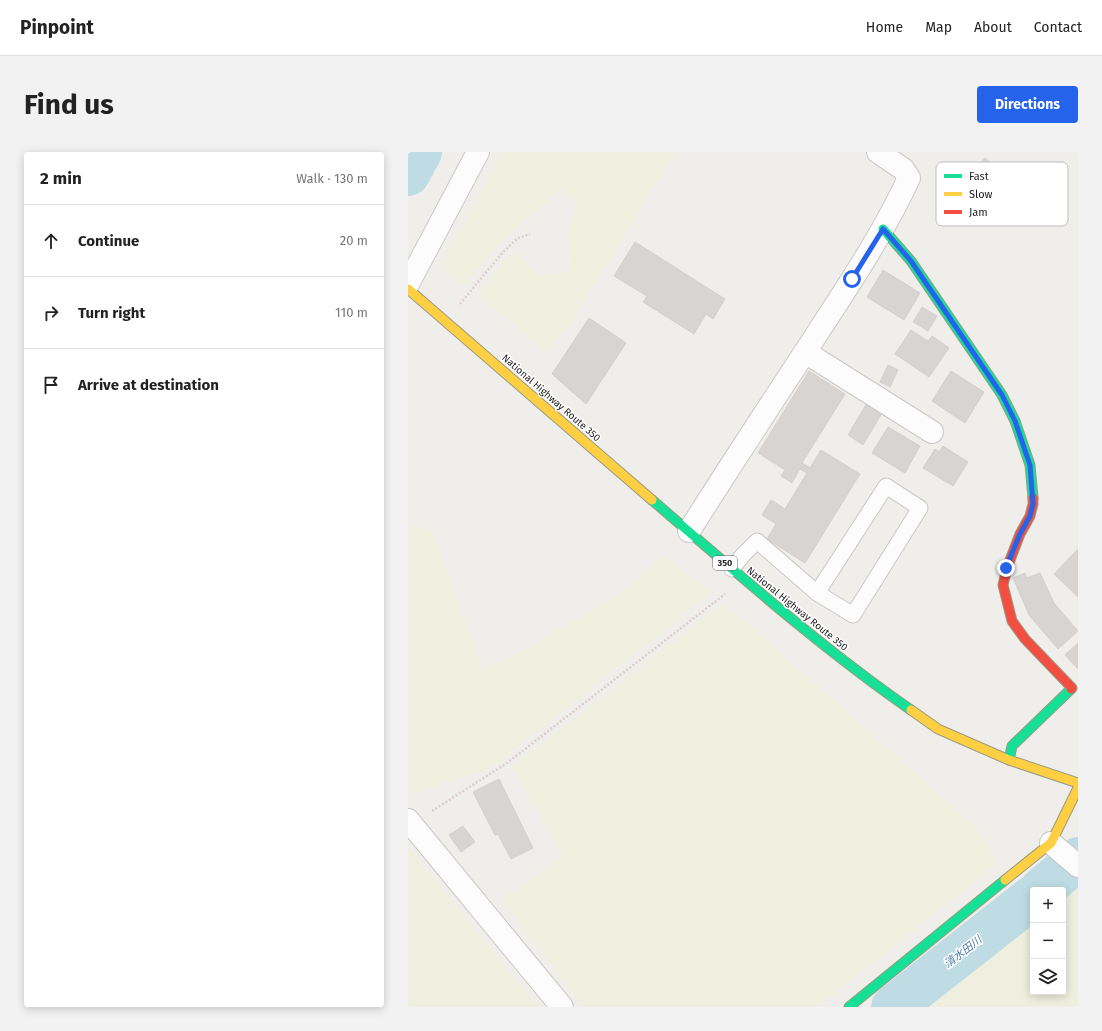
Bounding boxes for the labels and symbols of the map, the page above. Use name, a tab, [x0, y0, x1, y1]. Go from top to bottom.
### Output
legend	[936, 162, 1068, 226]
text: Fast	[969, 170, 989, 183]
text: Slow	[969, 188, 993, 201]
text: Jam	[969, 206, 988, 219]
route start	[843, 270, 861, 288]
street label: National Highway Route 350	[499, 352, 603, 444]
road number: 350	[713, 556, 737, 570]
route end	[997, 559, 1015, 577]
street label: National Highway Route 350	[744, 564, 850, 654]
water label: 清水田川	[942, 933, 985, 971]

